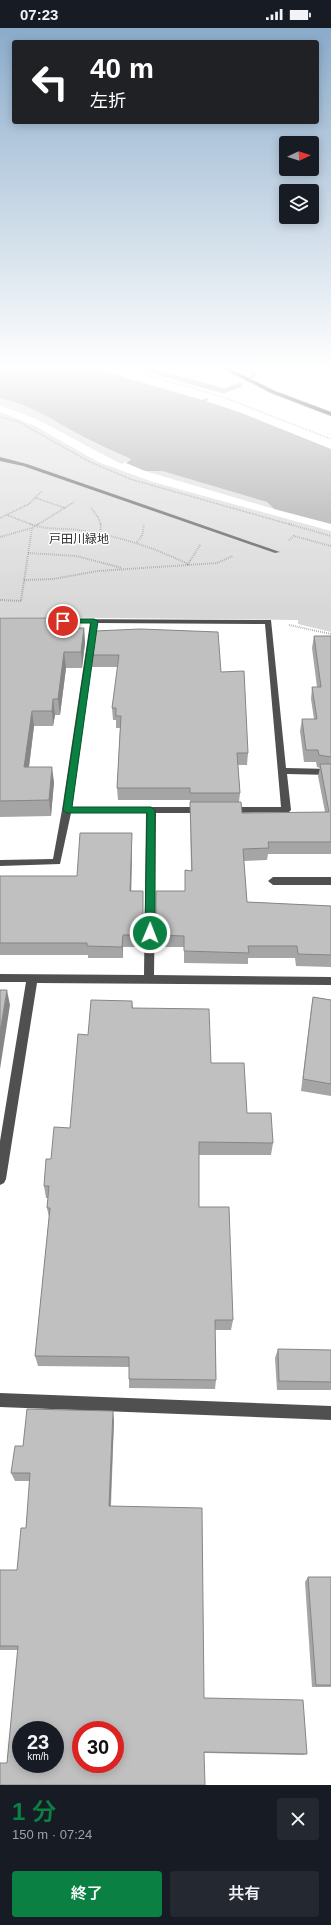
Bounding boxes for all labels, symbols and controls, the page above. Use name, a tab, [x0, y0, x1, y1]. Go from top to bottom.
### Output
text: 07:23	[20, 6, 58, 23]
text: 40 m	[90, 53, 154, 84]
icon: left	[24, 56, 76, 108]
text: 左折	[90, 91, 126, 111]
north arrow	[279, 136, 319, 176]
map controls	[279, 136, 319, 224]
button: layers	[279, 184, 319, 224]
park label: 戸田川緑地	[49, 532, 109, 546]
pin	[46, 604, 80, 638]
icon: arrive	[52, 610, 74, 632]
position arrow	[129, 912, 171, 954]
speed limit sign: 30	[72, 1721, 124, 1773]
text: 23	[27, 1731, 49, 1753]
text: km/h	[27, 1751, 49, 1762]
text: 1 分	[12, 1798, 56, 1825]
button: close	[277, 1798, 319, 1840]
text: 150 m · 07:24	[12, 1827, 92, 1842]
button: 終了	[12, 1871, 162, 1917]
button: 共有	[170, 1871, 319, 1917]

